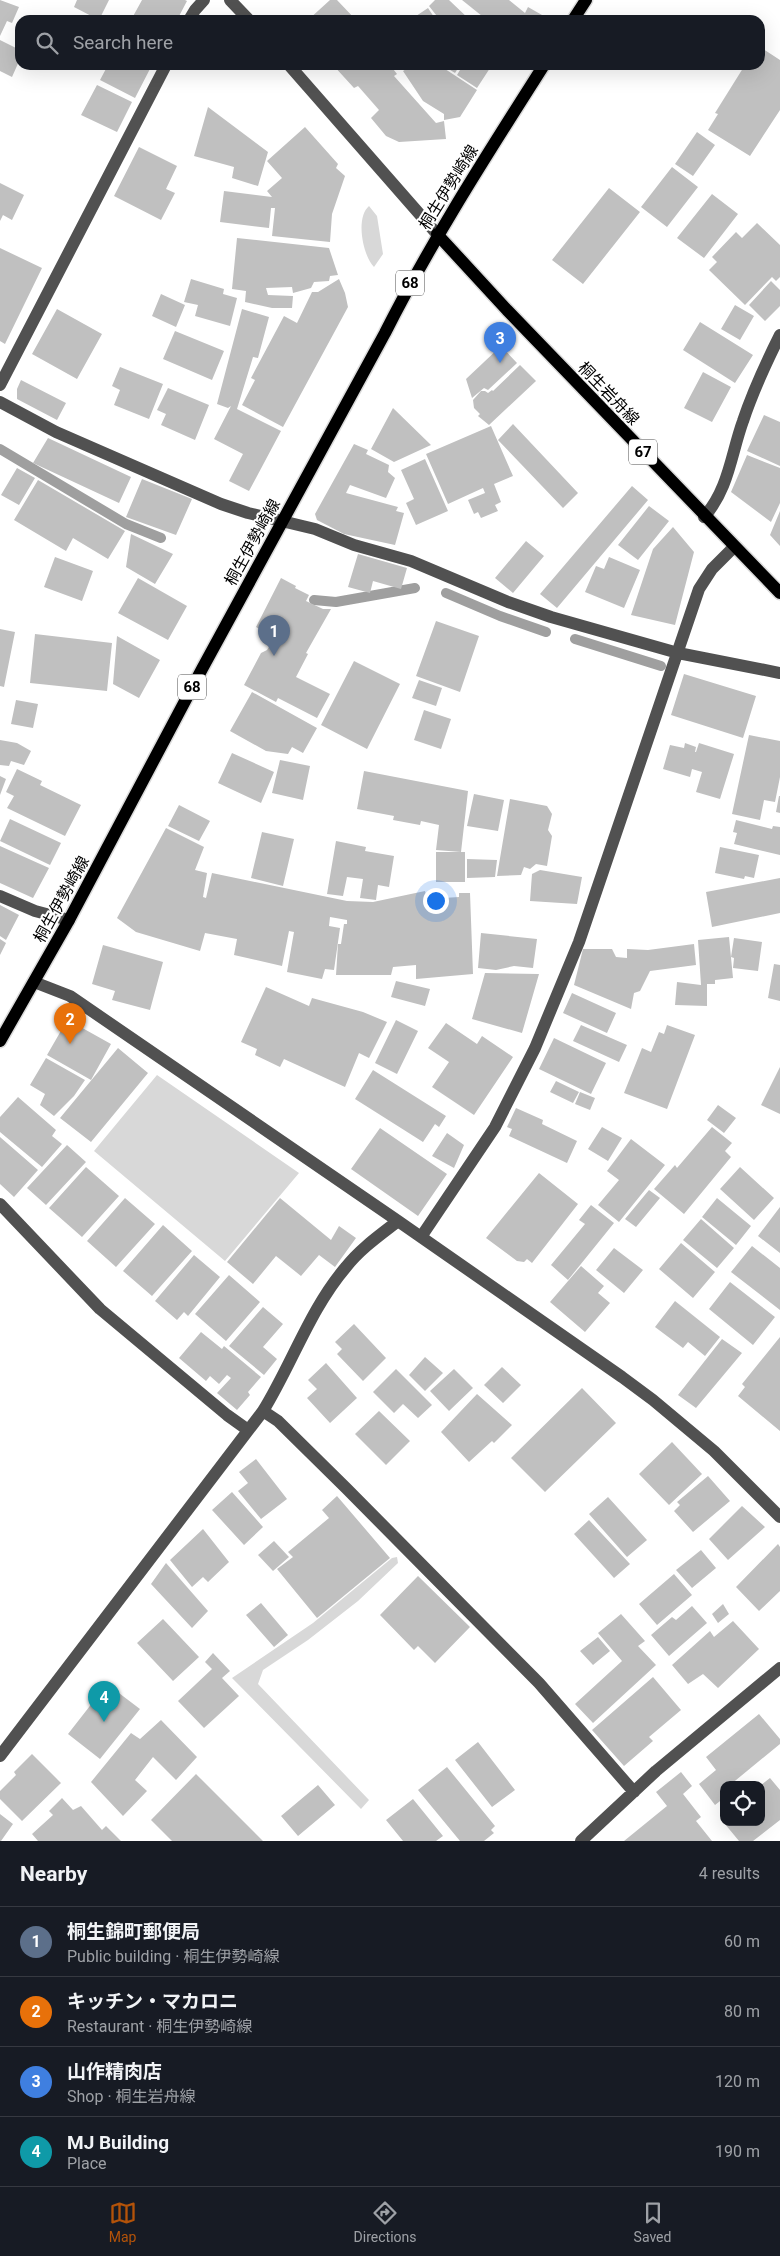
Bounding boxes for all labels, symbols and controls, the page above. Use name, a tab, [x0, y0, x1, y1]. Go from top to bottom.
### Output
search box	[15, 15, 765, 70]
icon: search	[33, 29, 61, 57]
text: Search here	[73, 31, 173, 54]
street label: 桐生伊勢崎線	[415, 142, 482, 233]
road number: 68	[396, 270, 424, 296]
pin: 3	[484, 322, 516, 363]
street label: 桐生岩舟線	[574, 358, 643, 429]
road number: 67	[629, 440, 657, 464]
street label: 桐生伊勢崎線	[221, 496, 284, 589]
pin: 1	[258, 615, 290, 656]
road number: 68	[178, 674, 206, 700]
street label: 桐生伊勢崎線	[30, 853, 93, 946]
your location	[423, 888, 449, 914]
pin: 2	[54, 1003, 86, 1044]
pin: 4	[88, 1681, 120, 1722]
map controls	[720, 1781, 765, 1826]
button: locate	[720, 1781, 765, 1826]
text: Nearby	[20, 1862, 87, 1886]
text: 4 results	[699, 1864, 760, 1883]
text: 桐生錦町郵便局	[67, 1920, 200, 1943]
text: 1	[31, 1932, 41, 1951]
text: 60 m	[724, 1932, 760, 1951]
text: Public building · 桐生伊勢崎線	[67, 1947, 279, 1966]
text: キッチン・マカロニ	[67, 1990, 238, 2013]
text: 2	[31, 2002, 41, 2021]
text: 80 m	[724, 2002, 760, 2021]
text: Restaurant · 桐生伊勢崎線	[67, 2017, 252, 2036]
text: 山作精肉店	[67, 2060, 162, 2083]
text: 3	[31, 2072, 41, 2091]
text: 120 m	[715, 2072, 760, 2091]
text: Shop · 桐生岩舟線	[67, 2087, 196, 2106]
text: MJ Building	[67, 2131, 169, 2154]
text: 4	[31, 2142, 41, 2161]
text: 190 m	[715, 2142, 760, 2161]
text: Place	[67, 2154, 107, 2173]
tab: Map	[109, 2199, 137, 2245]
tab: Directions	[354, 2199, 417, 2245]
tab: Saved	[634, 2199, 671, 2245]

